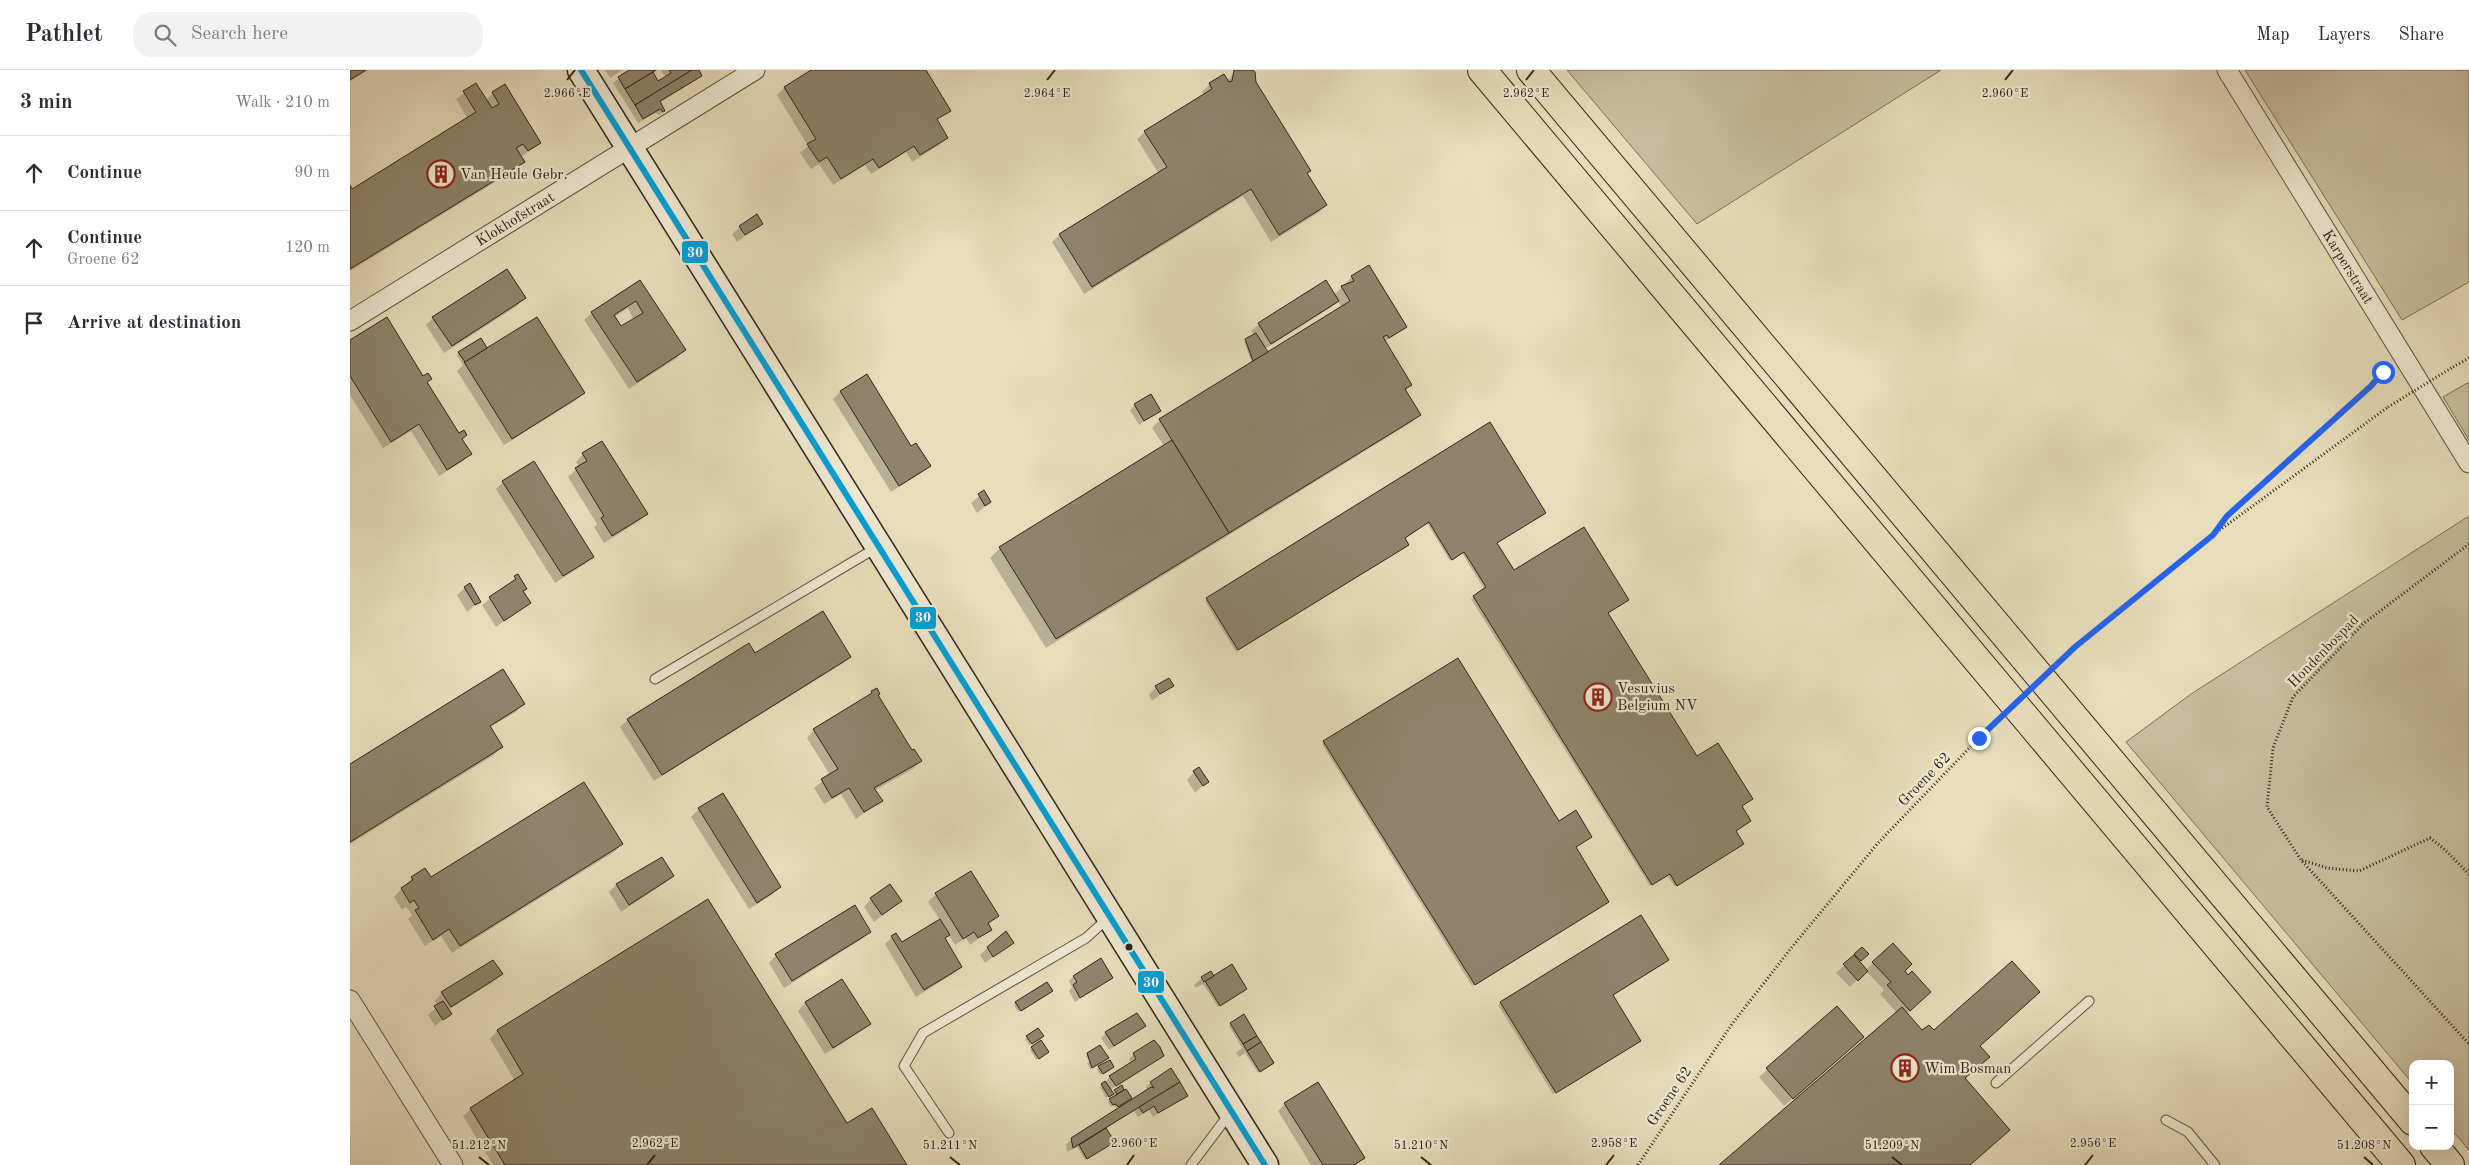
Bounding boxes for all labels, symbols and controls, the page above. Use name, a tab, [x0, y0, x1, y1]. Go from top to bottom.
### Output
search box	[133, 12, 483, 57]
icon: search	[151, 21, 179, 49]
text: Pathlet	[25, 23, 103, 47]
text: Search here	[191, 25, 288, 44]
text: Map	[2256, 26, 2290, 44]
text: Layers	[2318, 26, 2370, 44]
text: Share	[2398, 26, 2444, 44]
text: 2.966°E	[544, 88, 590, 100]
text: 2.964°E	[1024, 88, 1070, 100]
text: 2.962°E	[1503, 88, 1549, 100]
text: 2.960°E	[1982, 88, 2028, 100]
text: 3 min	[20, 92, 73, 113]
text: Walk · 210 m	[235, 95, 330, 111]
icon: ahead	[20, 159, 48, 187]
building icon: Van Heule Gebr.	[426, 159, 456, 189]
text: Continue	[67, 164, 142, 183]
text: 90 m	[294, 165, 330, 181]
place label: Van Heule Gebr.	[460, 168, 568, 183]
street label: Klokhofstraat	[474, 190, 558, 250]
street label: Karperstraat	[2318, 228, 2375, 307]
text: Continue	[67, 229, 142, 248]
icon: ahead	[20, 234, 48, 262]
text: 120 m	[285, 240, 330, 256]
line badge: 30	[681, 240, 709, 264]
text: 30	[687, 246, 703, 260]
text: Groene 62	[67, 252, 139, 268]
icon: arrive	[20, 309, 48, 337]
text: Arrive at destination	[67, 314, 241, 333]
route start	[2372, 361, 2395, 384]
line badge: 30	[909, 606, 937, 630]
text: 30	[915, 611, 931, 625]
street label: Hondenbospad	[2286, 613, 2363, 691]
building icon: Vesuvius Belgium NV	[1583, 682, 1613, 712]
place label: Vesuvius Belgium NV	[1617, 682, 1698, 714]
route end	[1968, 727, 1991, 750]
street label: Groene 62	[1896, 750, 1954, 810]
unlabelled marker	[1124, 942, 1134, 952]
line badge: 30	[1137, 970, 1165, 994]
text: 30	[1143, 976, 1159, 990]
building icon: Wim Bosman	[1890, 1053, 1920, 1083]
map controls	[2409, 1060, 2454, 1150]
button: +	[2409, 1060, 2454, 1105]
place label: Wim Bosman	[1924, 1062, 2011, 1077]
street label: Groene 62	[1645, 1065, 1695, 1129]
button: −	[2409, 1105, 2454, 1150]
text: 2.958°E	[1591, 1137, 1637, 1150]
text: 2.956°E	[2070, 1137, 2116, 1150]
text: 2.962°E	[632, 1138, 678, 1150]
text: 2.960°E	[1111, 1138, 1157, 1150]
text: 51.212°N	[452, 1139, 506, 1152]
text: 51.211°N	[923, 1139, 977, 1152]
text: 51.210°N	[1394, 1139, 1448, 1152]
text: 51.209°N	[1865, 1139, 1919, 1152]
text: 51.208°N	[2337, 1139, 2391, 1152]

